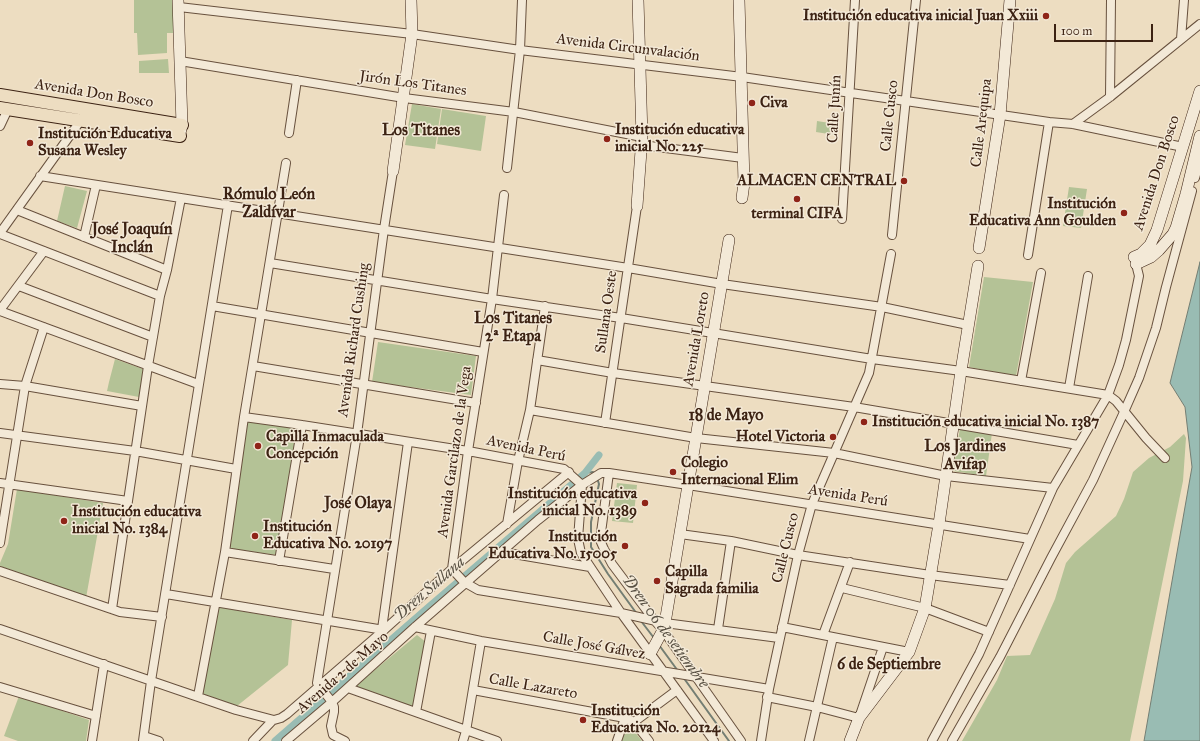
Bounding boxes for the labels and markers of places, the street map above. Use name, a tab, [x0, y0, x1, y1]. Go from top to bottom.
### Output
place label: Institución educativa inicial Juan Xxiii	[803, 7, 1038, 25]
marker: Institución educativa inicial Juan Xxiii	[1041, 11, 1051, 21]
place label: Civa	[760, 94, 788, 112]
marker: Civa	[747, 98, 757, 108]
place label: Institución educativa inicial No. 225	[615, 121, 744, 156]
place label: Institución Educativa Susana Wesley	[38, 125, 172, 160]
marker: Institución educativa inicial No. 225	[602, 134, 612, 144]
marker: Institución Educativa Susana Wesley	[25, 138, 35, 148]
place label: ALMACEN CENTRAL	[737, 172, 896, 190]
marker: ALMACEN CENTRAL	[899, 176, 909, 186]
marker: terminal CIFA	[792, 194, 802, 204]
place label: Institución Educativa Ann Goulden	[969, 195, 1116, 230]
place label: terminal CIFA	[751, 205, 843, 223]
marker: Institución Educativa Ann Goulden	[1119, 208, 1129, 218]
place label: Institución educativa inicial No. 1387	[872, 413, 1099, 431]
marker: Institución educativa inicial No. 1387	[859, 417, 869, 427]
place label: Capilla Inmaculada Concepción	[266, 428, 384, 463]
place label: Hotel Victoria	[736, 428, 825, 446]
marker: Hotel Victoria	[828, 432, 838, 442]
marker: Capilla Inmaculada Concepción	[253, 441, 263, 451]
place label: Colegio Internacional Elim	[681, 454, 798, 489]
marker: Colegio Internacional Elim	[668, 467, 678, 477]
place label: Institución educativa inicial No. 1389	[508, 485, 637, 520]
marker: Institución educativa inicial No. 1389	[640, 498, 650, 508]
place label: Institución educativa inicial No. 1384	[72, 503, 201, 538]
marker: Institución educativa inicial No. 1384	[59, 516, 69, 526]
place label: Institución Educativa No. 20197	[263, 518, 392, 553]
place label: Institución Educativa No. 15005	[488, 528, 617, 563]
marker: Institución Educativa No. 20197	[250, 531, 260, 541]
marker: Institución Educativa No. 15005	[620, 541, 630, 551]
place label: Capilla Sagrada familia	[665, 563, 759, 598]
marker: Capilla Sagrada familia	[652, 576, 662, 586]
place label: Institución Educativa No. 20124	[591, 702, 720, 737]
marker: Institución Educativa No. 20124	[578, 715, 588, 725]

